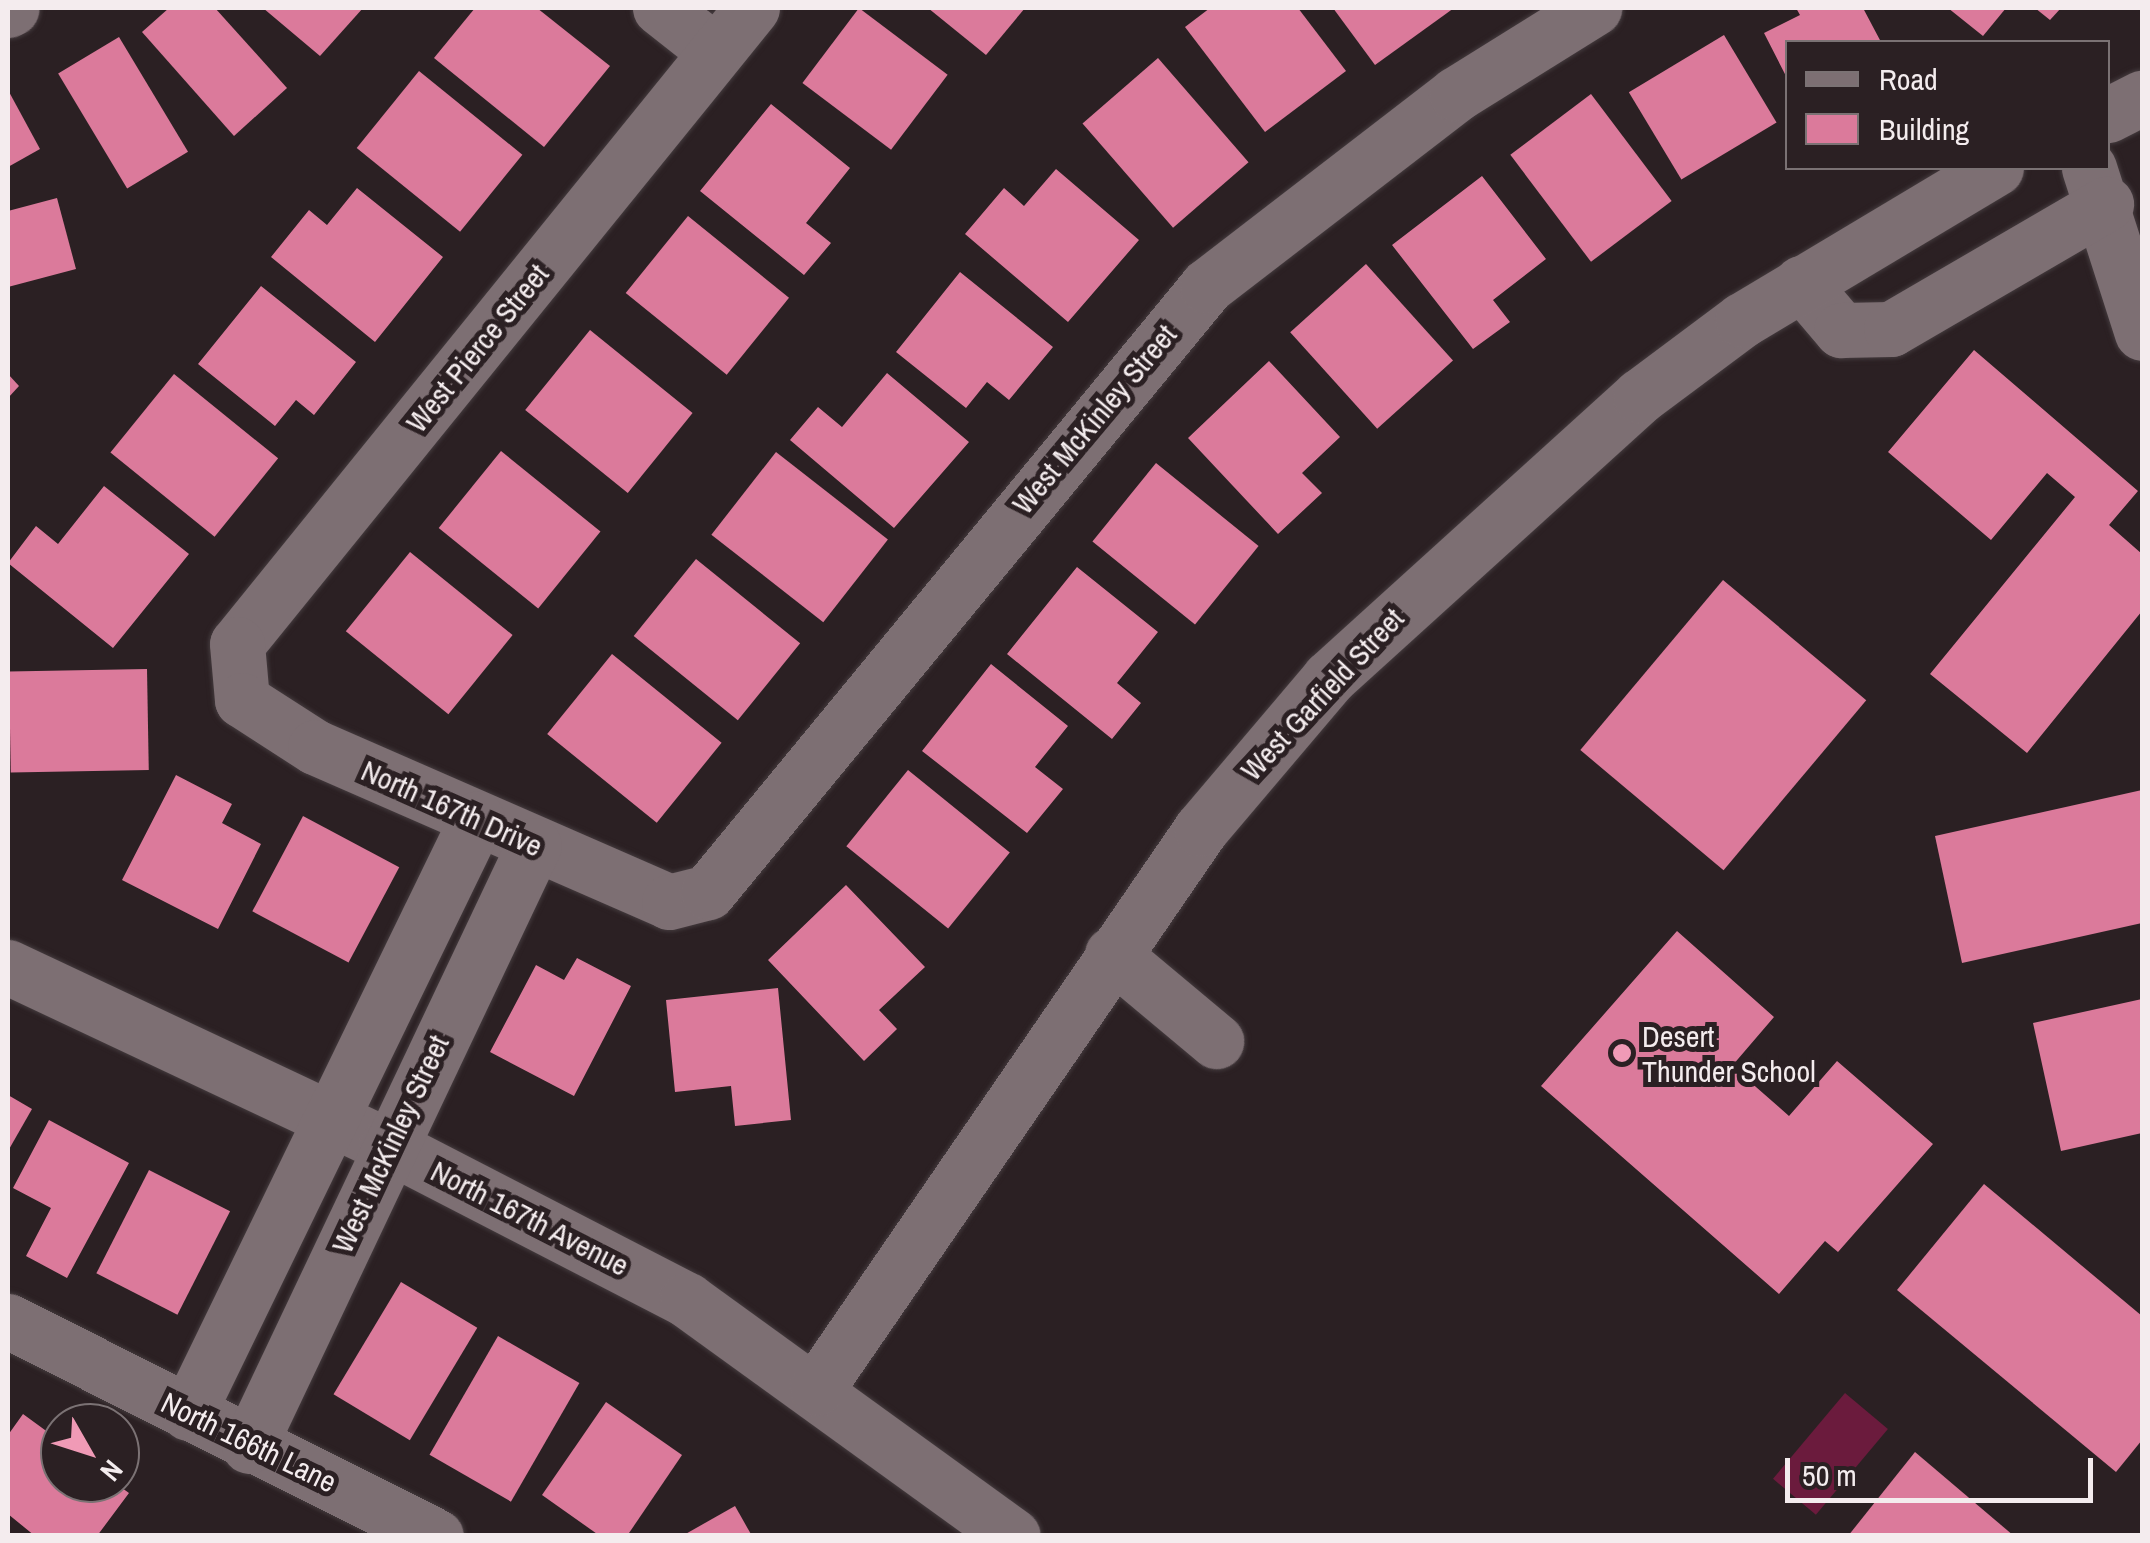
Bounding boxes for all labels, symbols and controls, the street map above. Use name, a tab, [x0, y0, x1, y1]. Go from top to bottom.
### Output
legend	[1785, 40, 2110, 170]
text: Road	[1879, 59, 1938, 99]
text: Building	[1879, 109, 1969, 149]
street label: West Pierce Street	[398, 257, 556, 439]
street label: West McKinley Street	[1004, 317, 1184, 521]
street label: West Garfield Street	[1233, 600, 1411, 788]
street label: North 167th Drive	[356, 752, 548, 864]
place label: Desert Thunder School	[1642, 1018, 1816, 1088]
street label: West McKinley Street	[324, 1029, 456, 1259]
marker: Desert Thunder School	[1611, 1042, 1633, 1064]
street label: North 167th Avenue	[425, 1152, 635, 1284]
street label: North 166th Lane	[156, 1384, 342, 1500]
north arrow	[40, 1403, 140, 1503]
scale bar	[1790, 1438, 2098, 1500]
text: N	[92, 1452, 132, 1489]
text: 50 m	[1802, 1455, 1857, 1495]

